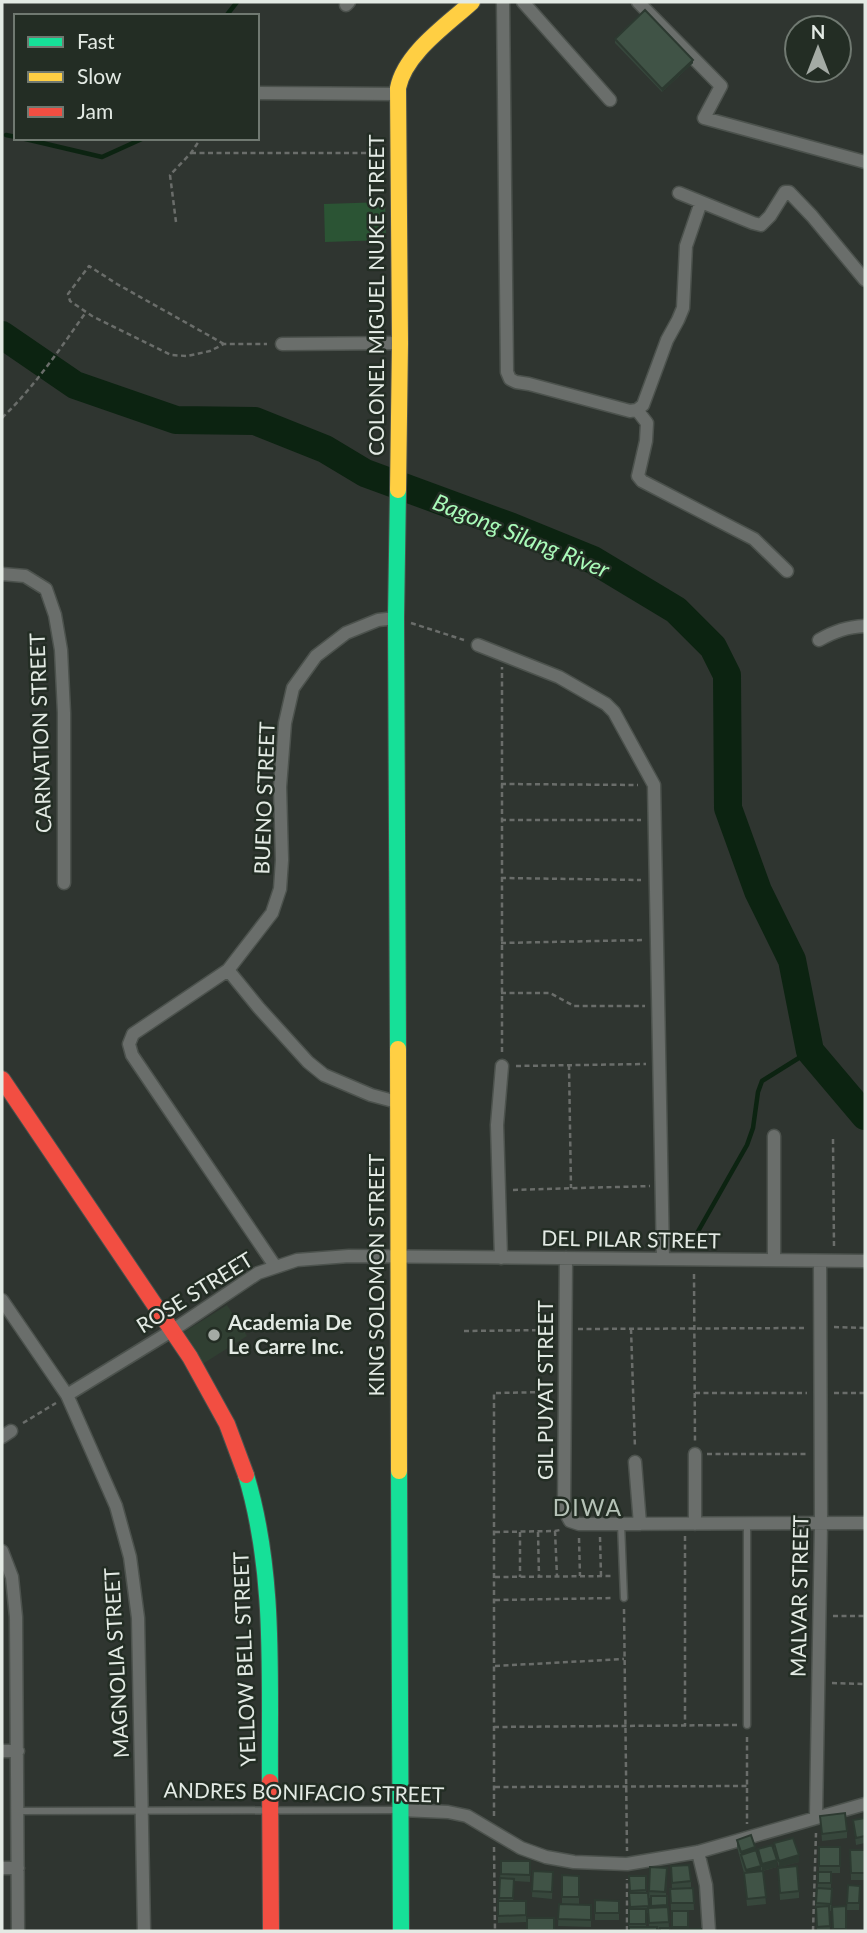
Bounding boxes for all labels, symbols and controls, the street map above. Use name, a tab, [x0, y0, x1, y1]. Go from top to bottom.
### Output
legend	[14, 14, 259, 140]
north arrow	[783, 14, 853, 84]
text: N	[811, 20, 825, 43]
text: Fast	[77, 28, 115, 53]
text: Slow	[77, 63, 122, 88]
text: Jam	[77, 98, 113, 123]
street label: COLONEL MIGUEL NUKE STREET	[363, 134, 388, 456]
water label: Bagong Silang River	[429, 487, 615, 584]
street label: CARNATION STREET	[23, 632, 55, 834]
street label: BUENO STREET	[248, 720, 279, 875]
street label: KING SOLOMON STREET	[363, 1153, 388, 1396]
street label: DEL PILAR STREET	[541, 1224, 721, 1253]
street label: ROSE STREET	[131, 1246, 257, 1337]
street label: GIL PUYAT STREET	[532, 1299, 557, 1480]
place label: Academia De Le Carre Inc.	[227, 1309, 352, 1358]
marker: Academia De Le Carre Inc.	[206, 1327, 222, 1343]
district label: DIWA	[553, 1493, 623, 1521]
street label: MALVAR STREET	[785, 1514, 812, 1677]
street label: YELLOW BELL STREET	[227, 1551, 260, 1767]
street label: MAGNOLIA STREET	[98, 1567, 133, 1759]
street label: ANDRES BONIFACIO STREET	[163, 1777, 445, 1806]

